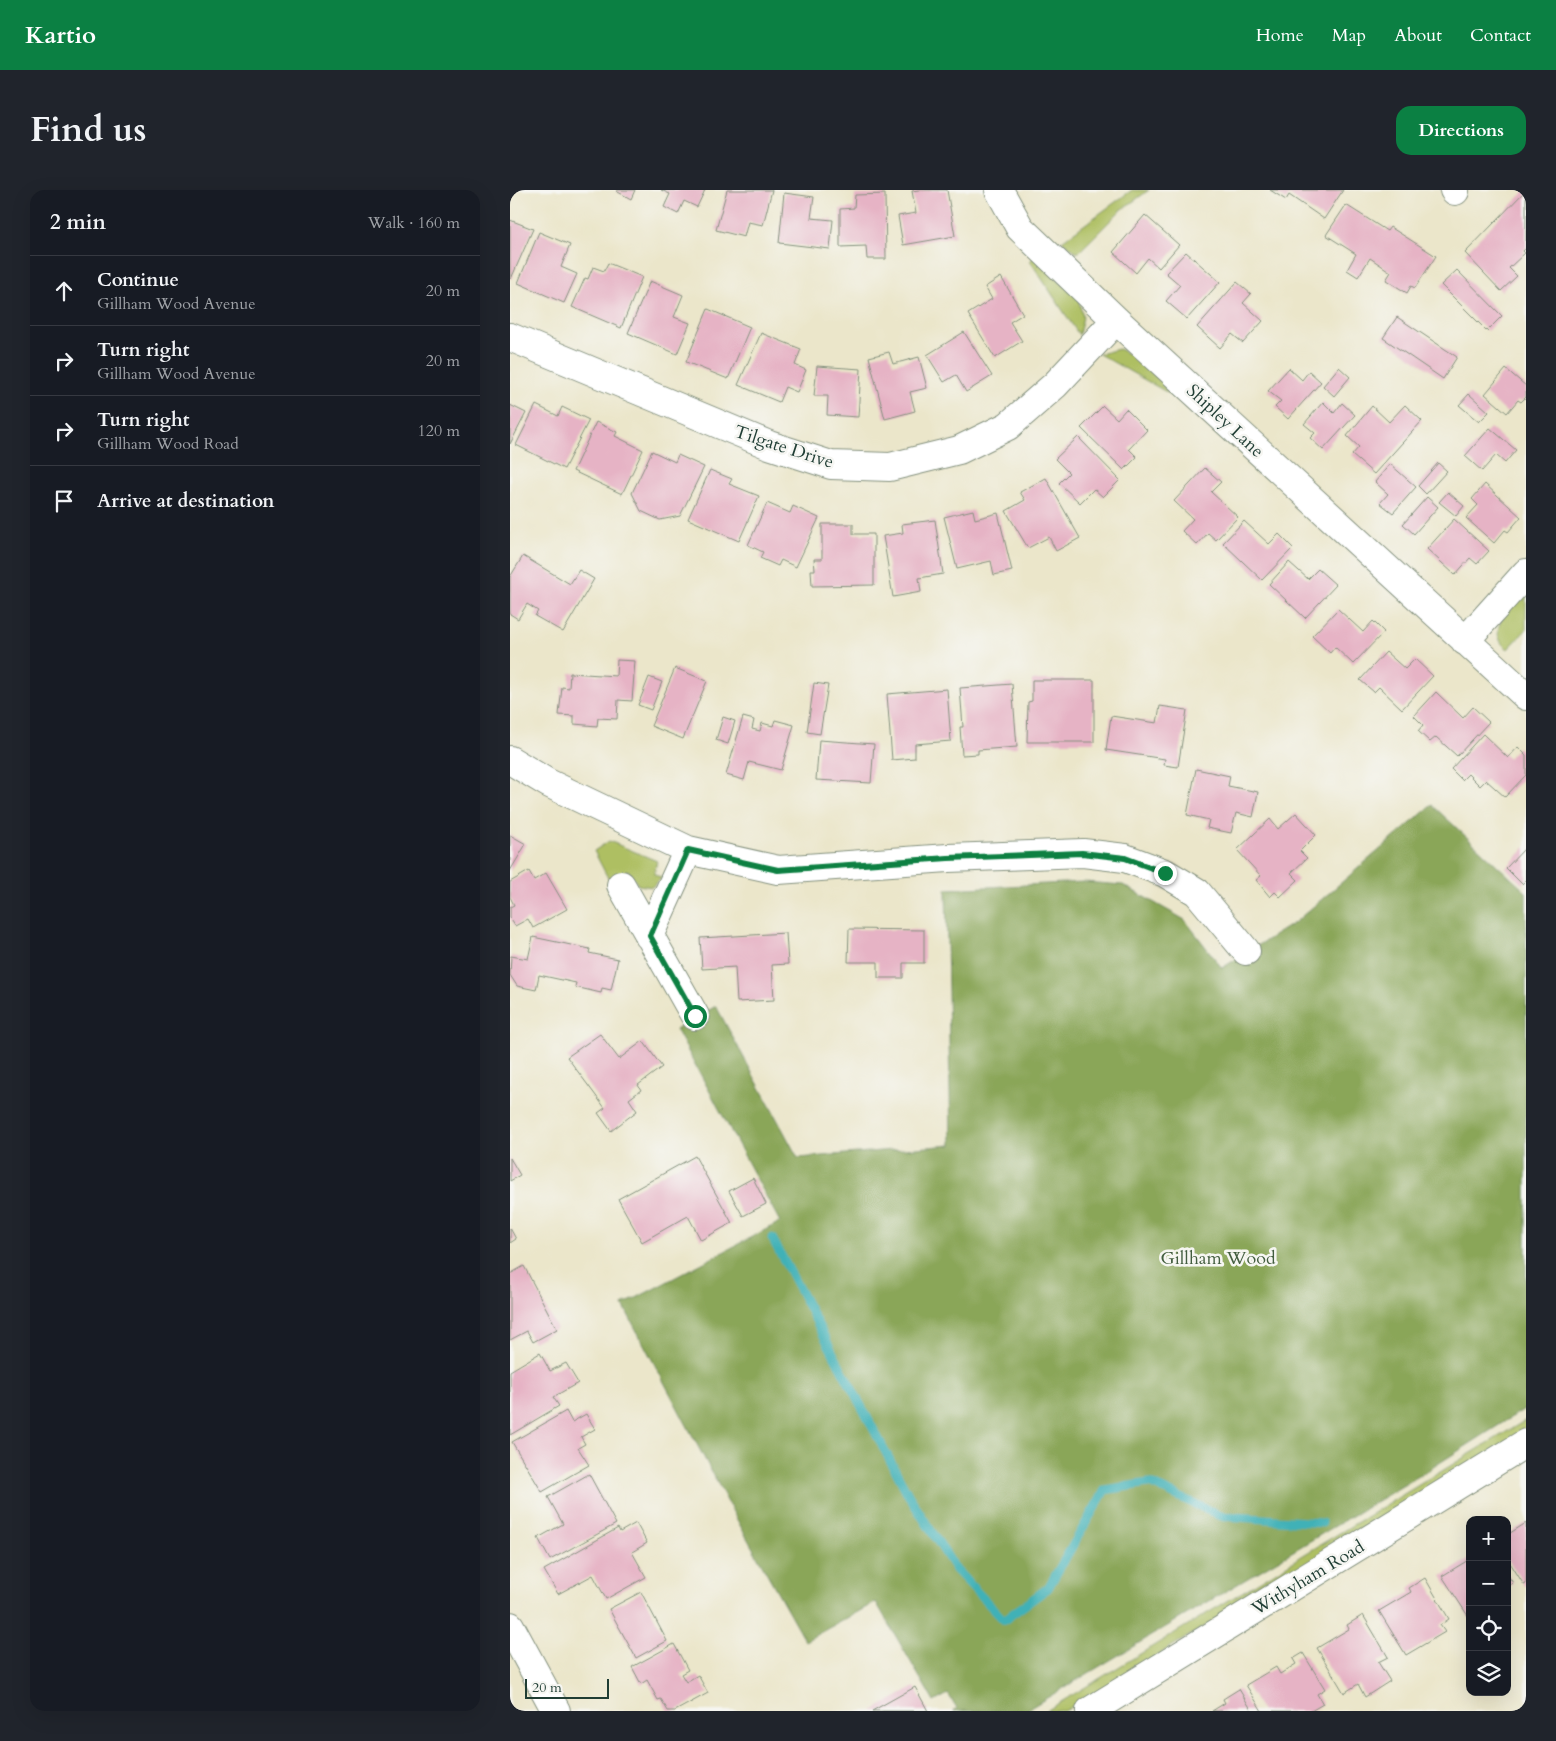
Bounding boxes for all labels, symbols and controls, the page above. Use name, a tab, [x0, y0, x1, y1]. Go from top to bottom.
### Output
text: Kartio	[25, 19, 96, 52]
text: Home	[1256, 23, 1304, 48]
text: Map	[1332, 23, 1366, 48]
text: About	[1394, 23, 1442, 48]
text: Contact	[1470, 23, 1531, 48]
text: Find us	[30, 106, 146, 154]
button: Directions	[1396, 106, 1526, 155]
text: 2 min	[50, 208, 106, 237]
text: Walk · 160 m	[368, 212, 460, 234]
text: Continue	[97, 267, 179, 293]
icon: ahead	[50, 277, 78, 305]
text: 20 m	[426, 280, 460, 302]
text: Gillham Wood Avenue	[97, 293, 256, 315]
text: Turn right	[97, 337, 189, 363]
icon: right	[50, 347, 78, 375]
text: 20 m	[426, 350, 460, 372]
text: Gillham Wood Avenue	[97, 363, 256, 385]
street label: Shipley Lane	[1181, 379, 1269, 463]
text: Turn right	[97, 407, 189, 433]
icon: right	[50, 417, 78, 445]
street label: Tilgate Drive	[731, 419, 837, 475]
text: 120 m	[418, 420, 460, 442]
text: Gillham Wood Road	[97, 433, 239, 455]
icon: arrive	[50, 487, 78, 515]
text: Arrive at destination	[97, 488, 274, 514]
route end	[1154, 862, 1177, 885]
route start	[684, 1005, 707, 1028]
park label: Gillham Wood	[1160, 1246, 1276, 1271]
map controls	[1466, 1516, 1511, 1696]
button: +	[1466, 1516, 1511, 1561]
street label: Withyham Road	[1246, 1534, 1369, 1622]
button: −	[1466, 1561, 1511, 1606]
button: locate	[1466, 1606, 1511, 1651]
button: layers	[1466, 1651, 1511, 1696]
scale bar	[525, 1676, 609, 1699]
text: 20 m	[532, 1678, 562, 1697]

